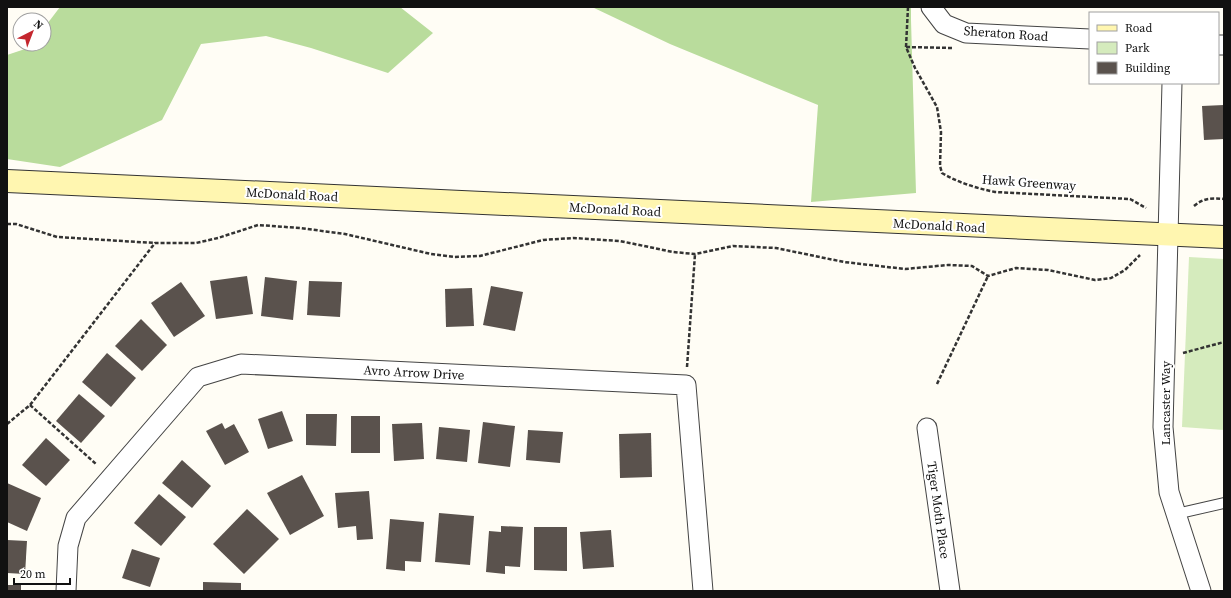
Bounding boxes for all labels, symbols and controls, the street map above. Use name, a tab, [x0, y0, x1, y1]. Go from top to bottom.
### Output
north arrow	[12, 12, 52, 52]
legend	[1089, 12, 1219, 84]
text: N	[30, 17, 46, 33]
text: Road	[1125, 20, 1152, 36]
street label: Sheraton Road	[963, 22, 1049, 45]
text: Park	[1125, 40, 1150, 56]
text: Building	[1125, 60, 1170, 76]
street label: Hawk Greenway	[981, 171, 1077, 194]
street label: McDonald Road	[245, 184, 339, 205]
street label: McDonald Road	[568, 199, 662, 220]
street label: McDonald Road	[892, 215, 986, 236]
street label: Lancaster Way	[1157, 360, 1174, 445]
street label: Avro Arrow Drive	[363, 361, 465, 384]
street label: Tiger Moth Place	[923, 460, 954, 560]
scale bar	[14, 560, 70, 586]
text: 20 m	[20, 566, 46, 582]

